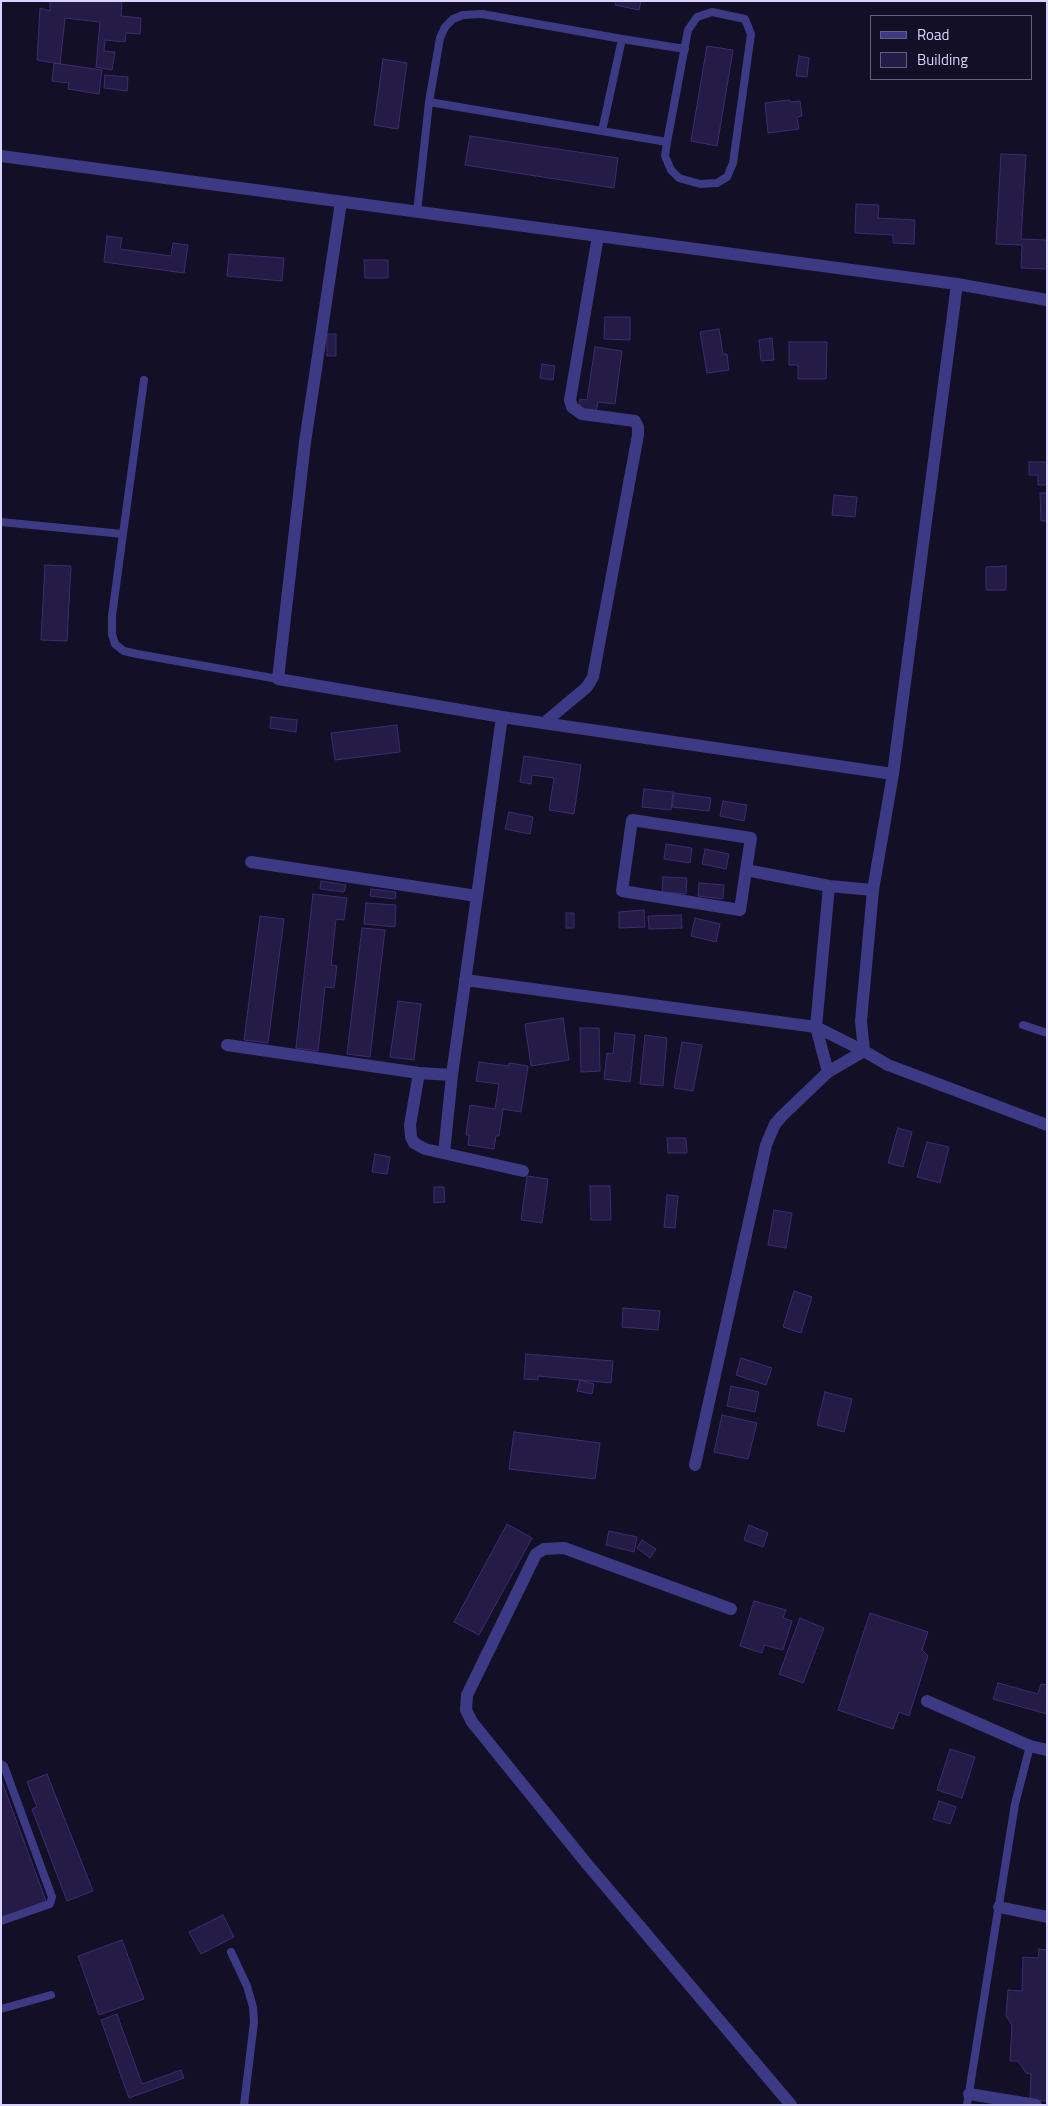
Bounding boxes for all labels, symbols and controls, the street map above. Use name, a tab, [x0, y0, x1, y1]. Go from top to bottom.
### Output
legend	[870, 15, 1033, 80]
text: Road	[917, 23, 949, 46]
text: Building	[917, 48, 968, 71]

